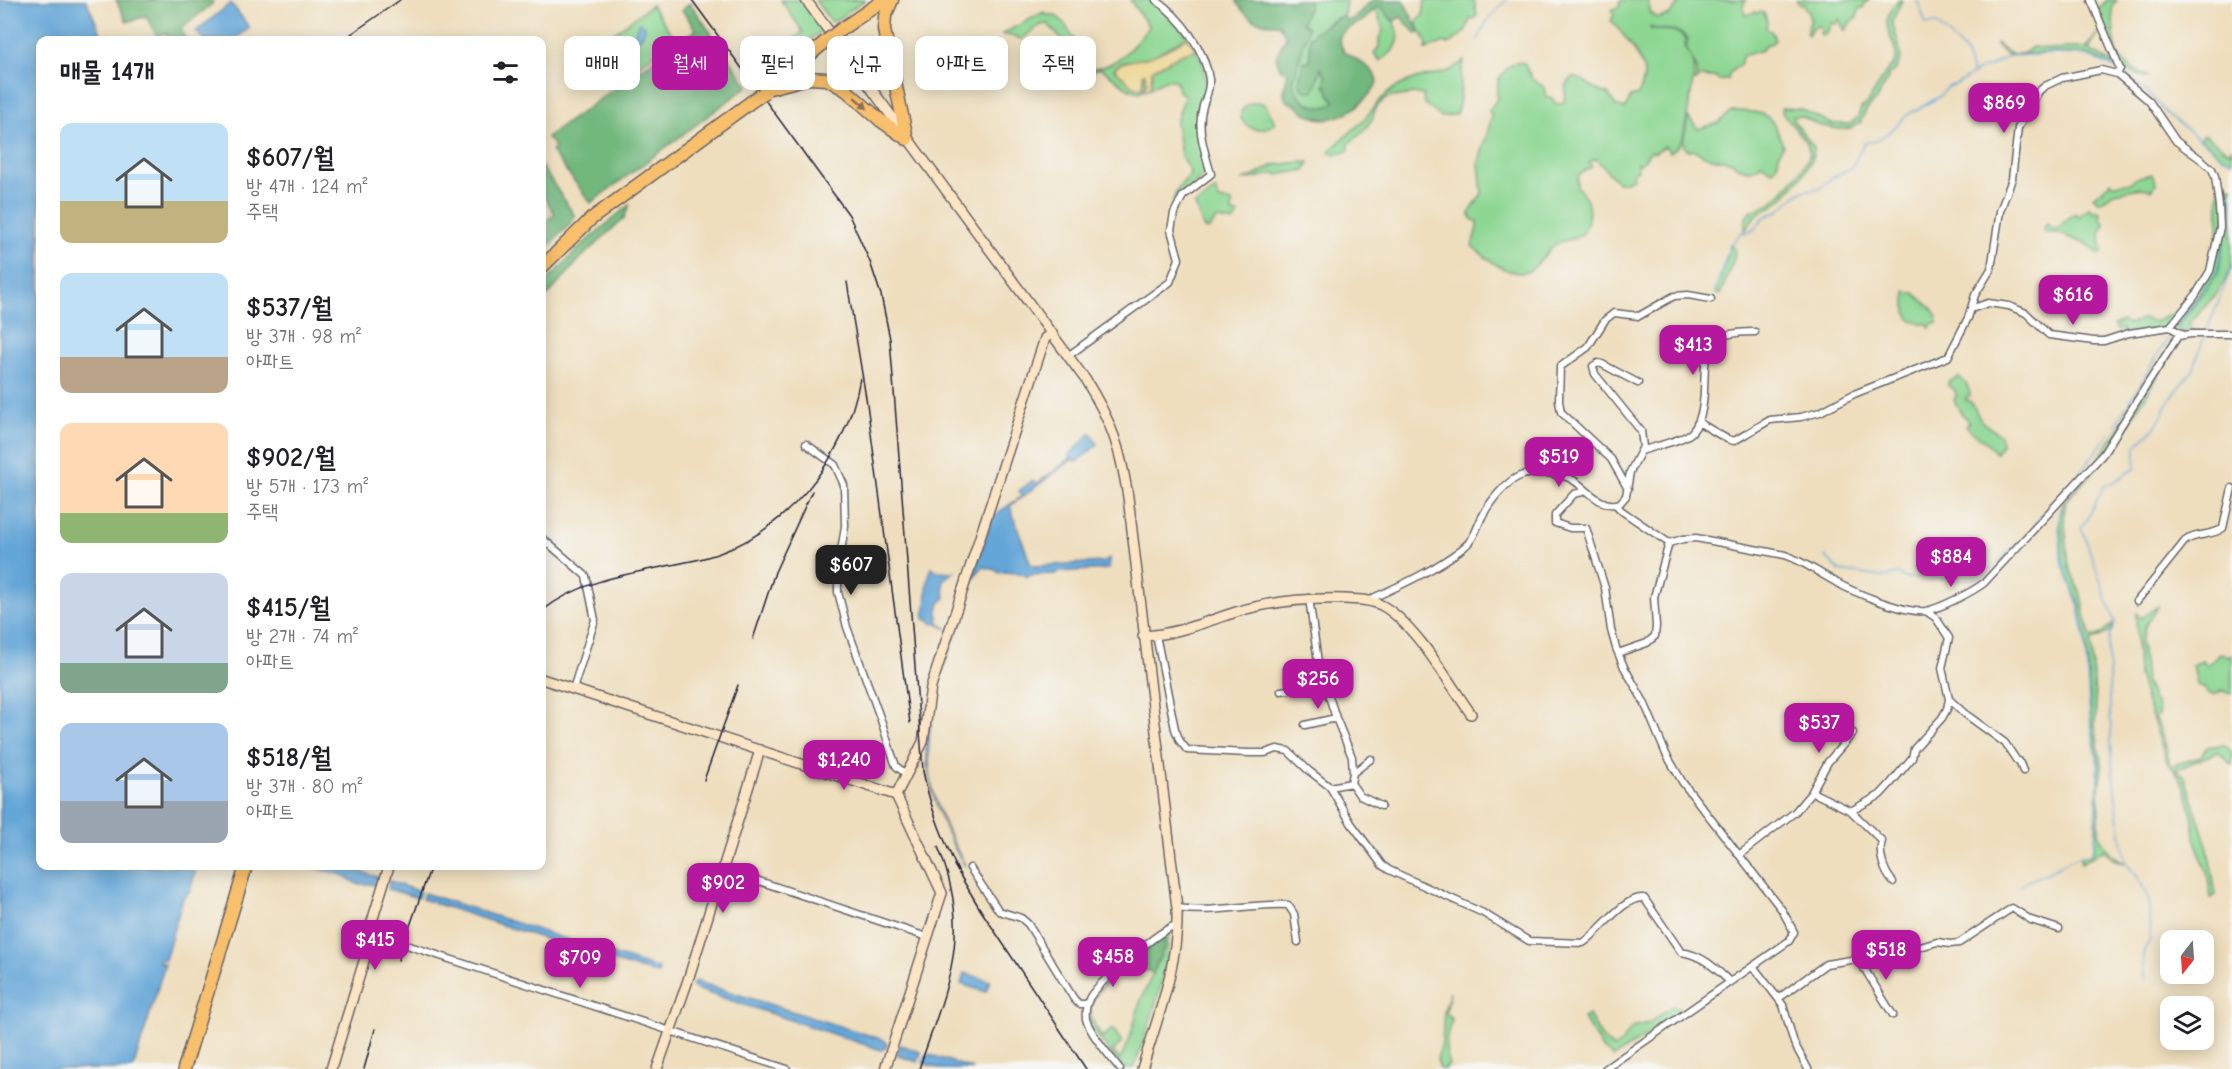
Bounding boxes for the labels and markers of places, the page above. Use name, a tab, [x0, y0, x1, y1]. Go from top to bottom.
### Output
pin: $869	[1968, 83, 2040, 134]
pin: $616	[2037, 275, 2109, 326]
pin: $413	[1657, 325, 1729, 376]
pin: $519	[1523, 437, 1595, 488]
pin: $884	[1915, 537, 1987, 588]
pin: $607	[815, 545, 887, 596]
pin: $256	[1282, 659, 1354, 710]
pin: $537	[1783, 703, 1855, 754]
pin: $1,240	[795, 740, 893, 791]
pin: $902	[687, 863, 759, 914]
pin: $415	[339, 920, 411, 971]
pin: $518	[1850, 930, 1922, 981]
pin: $458	[1077, 937, 1149, 988]
pin: $709	[544, 938, 616, 989]

